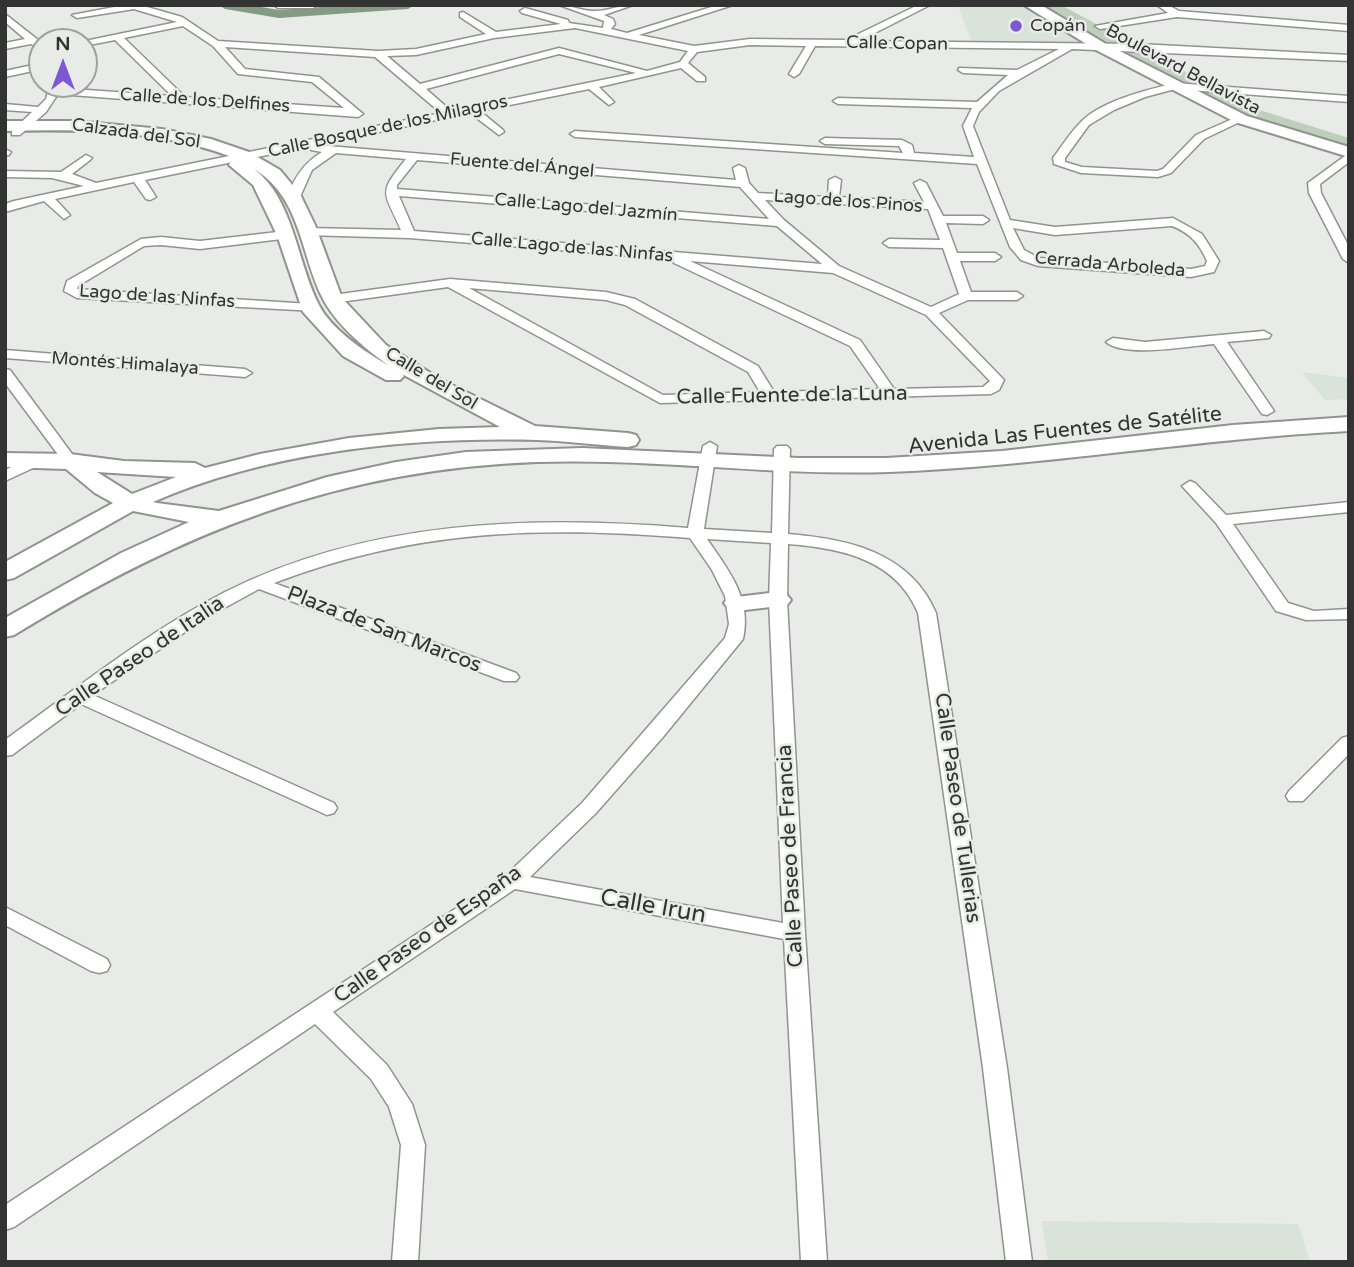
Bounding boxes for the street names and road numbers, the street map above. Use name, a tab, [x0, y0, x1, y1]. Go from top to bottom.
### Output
street label: Boulevard Bellavista	[1102, 20, 1264, 120]
street label: Calle Copan	[846, 32, 948, 56]
street label: Calle de los Delfines	[119, 84, 291, 118]
street label: Calle Bosque de los Milagros	[266, 91, 510, 163]
street label: Calzada del Sol	[70, 114, 202, 154]
street label: Fuente del Ángel	[449, 149, 595, 183]
street label: Lago de los Pinos	[773, 186, 923, 218]
street label: Calle Lago del Jazmín	[493, 189, 679, 227]
street label: Calle Lago de las Ninfas	[470, 228, 674, 268]
street label: Cerrada Arboleda	[1034, 248, 1186, 282]
street label: Lago de las Ninfas	[78, 281, 236, 313]
street label: Calle del Sol	[381, 343, 481, 415]
street label: Montés Himalaya	[51, 348, 199, 380]
street label: Calle Fuente de la Luna	[676, 381, 908, 411]
street label: Avenida Las Fuentes de Satélite	[907, 402, 1223, 460]
street label: Plaza de San Marcos	[283, 581, 485, 679]
street label: Calle Paseo de Italia	[51, 591, 229, 723]
street label: Calle Paseo de Tullerias	[928, 691, 986, 925]
street label: Calle Paseo de Francia	[773, 744, 809, 968]
street label: Calle Paseo de España	[329, 861, 527, 1009]
street label: Calle Irun	[598, 884, 708, 930]

